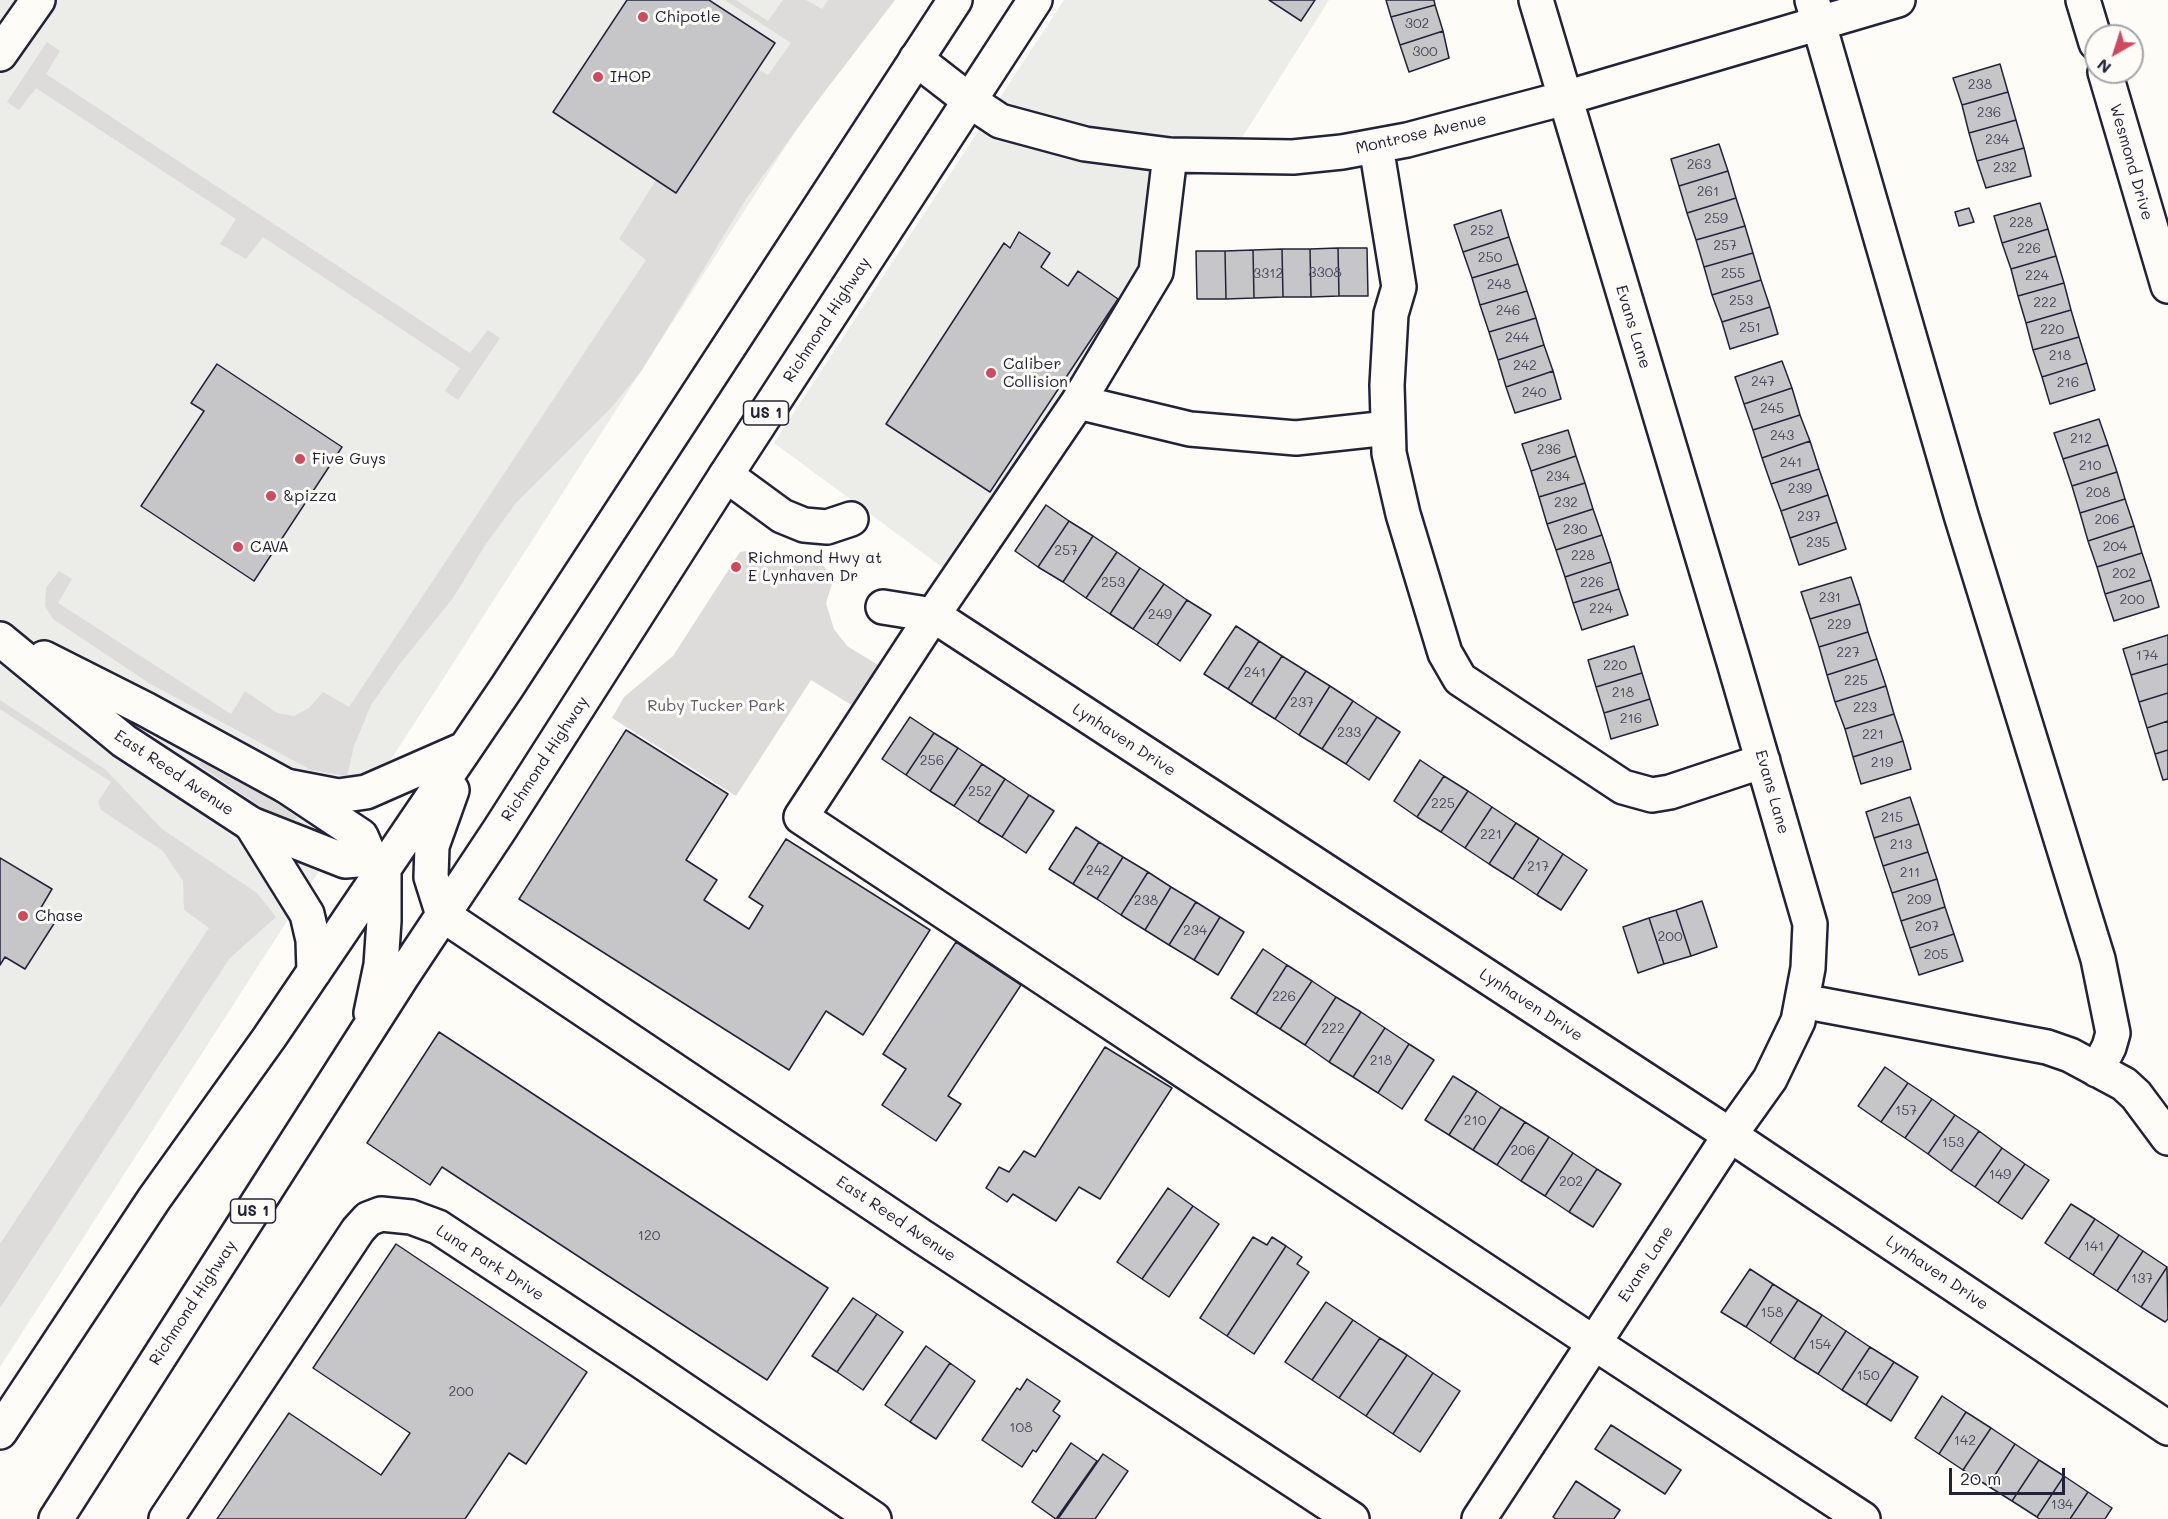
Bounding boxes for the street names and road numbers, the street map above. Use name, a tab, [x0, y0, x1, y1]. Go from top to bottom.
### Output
street label: Wesmond Drive	[2105, 101, 2157, 223]
street label: Montrose Avenue	[1354, 110, 1488, 158]
street label: Richmond Highway	[779, 254, 875, 386]
street label: Evans Lane	[1611, 283, 1655, 371]
road number: US 1	[744, 401, 789, 425]
street label: Richmond Highway	[497, 693, 593, 825]
street label: Lynhaven Drive	[1069, 699, 1179, 781]
street label: East Reed Avenue	[111, 726, 237, 820]
street label: Evans Lane	[1751, 748, 1793, 836]
street label: Lynhaven Drive	[1476, 964, 1586, 1046]
street label: East Reed Avenue	[833, 1172, 959, 1266]
road number: US 1	[230, 1199, 276, 1223]
street label: Luna Park Drive	[432, 1221, 548, 1305]
street label: Evans Lane	[1614, 1222, 1678, 1306]
street label: Lynhaven Drive	[1882, 1232, 1992, 1314]
street label: Richmond Highway	[145, 1237, 241, 1369]

